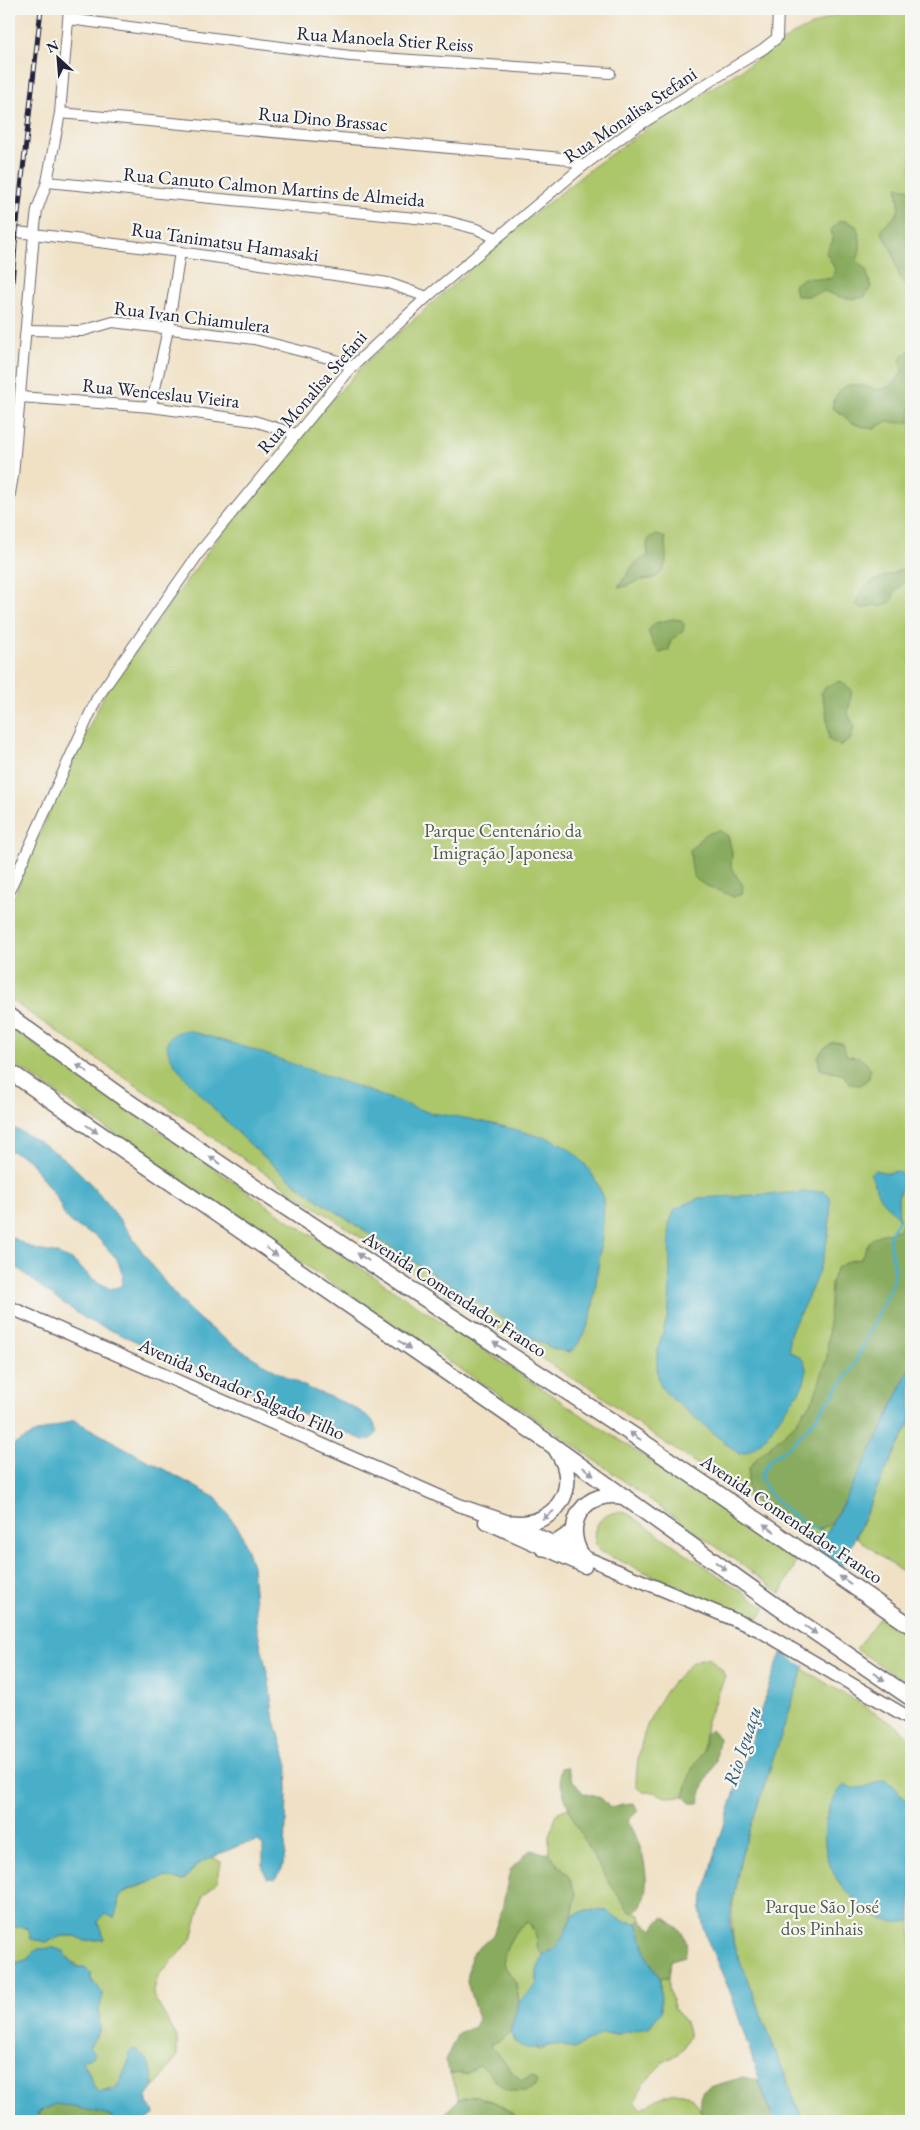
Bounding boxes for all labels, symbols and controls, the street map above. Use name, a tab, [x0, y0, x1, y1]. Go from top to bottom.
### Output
street label: Rua Manoela Stier Reiss	[296, 20, 474, 58]
north arrow	[32, 32, 82, 82]
text: N	[43, 35, 62, 57]
street label: Rua Monalisa Stefani	[559, 61, 702, 169]
street label: Rua Dino Brassac	[257, 101, 389, 137]
street label: Rua Canuto Calmon Martins de Almeida	[122, 161, 426, 213]
street label: Rua Tanimatsu Hamasaki	[130, 216, 321, 268]
street label: Rua Ivan Chiamulera	[113, 295, 272, 339]
street label: Rua Monalisa Stefani	[252, 325, 373, 459]
street label: Rua Wenceslau Vieira	[81, 372, 241, 414]
park label: Parque Centenário da Imigração Japonesa	[424, 818, 582, 865]
one-way arrow	[75, 1063, 89, 1073]
one-way arrow	[85, 1124, 99, 1134]
one-way arrow	[209, 1156, 222, 1165]
street label: Avenida Comendador Franco	[357, 1225, 552, 1363]
one-way arrow	[265, 1247, 278, 1257]
one-way arrow	[356, 1253, 370, 1262]
street label: Avenida Senador Salgado Filho	[134, 1332, 349, 1446]
one-way arrow	[399, 1340, 412, 1350]
one-way arrow	[493, 1341, 506, 1351]
one-way arrow	[628, 1431, 641, 1441]
street label: Avenida Comendador Franco	[695, 1448, 888, 1589]
one-way arrow	[582, 1466, 595, 1476]
one-way arrow	[541, 1510, 555, 1520]
one-way arrow	[762, 1523, 775, 1533]
one-way arrow	[714, 1561, 727, 1571]
one-way arrow	[838, 1575, 852, 1585]
one-way arrow	[804, 1625, 818, 1635]
one-way arrow	[872, 1672, 886, 1681]
water label: Rio Iguaçu	[717, 1703, 767, 1789]
park label: Parque São José dos Pinhais	[765, 1894, 879, 1941]

